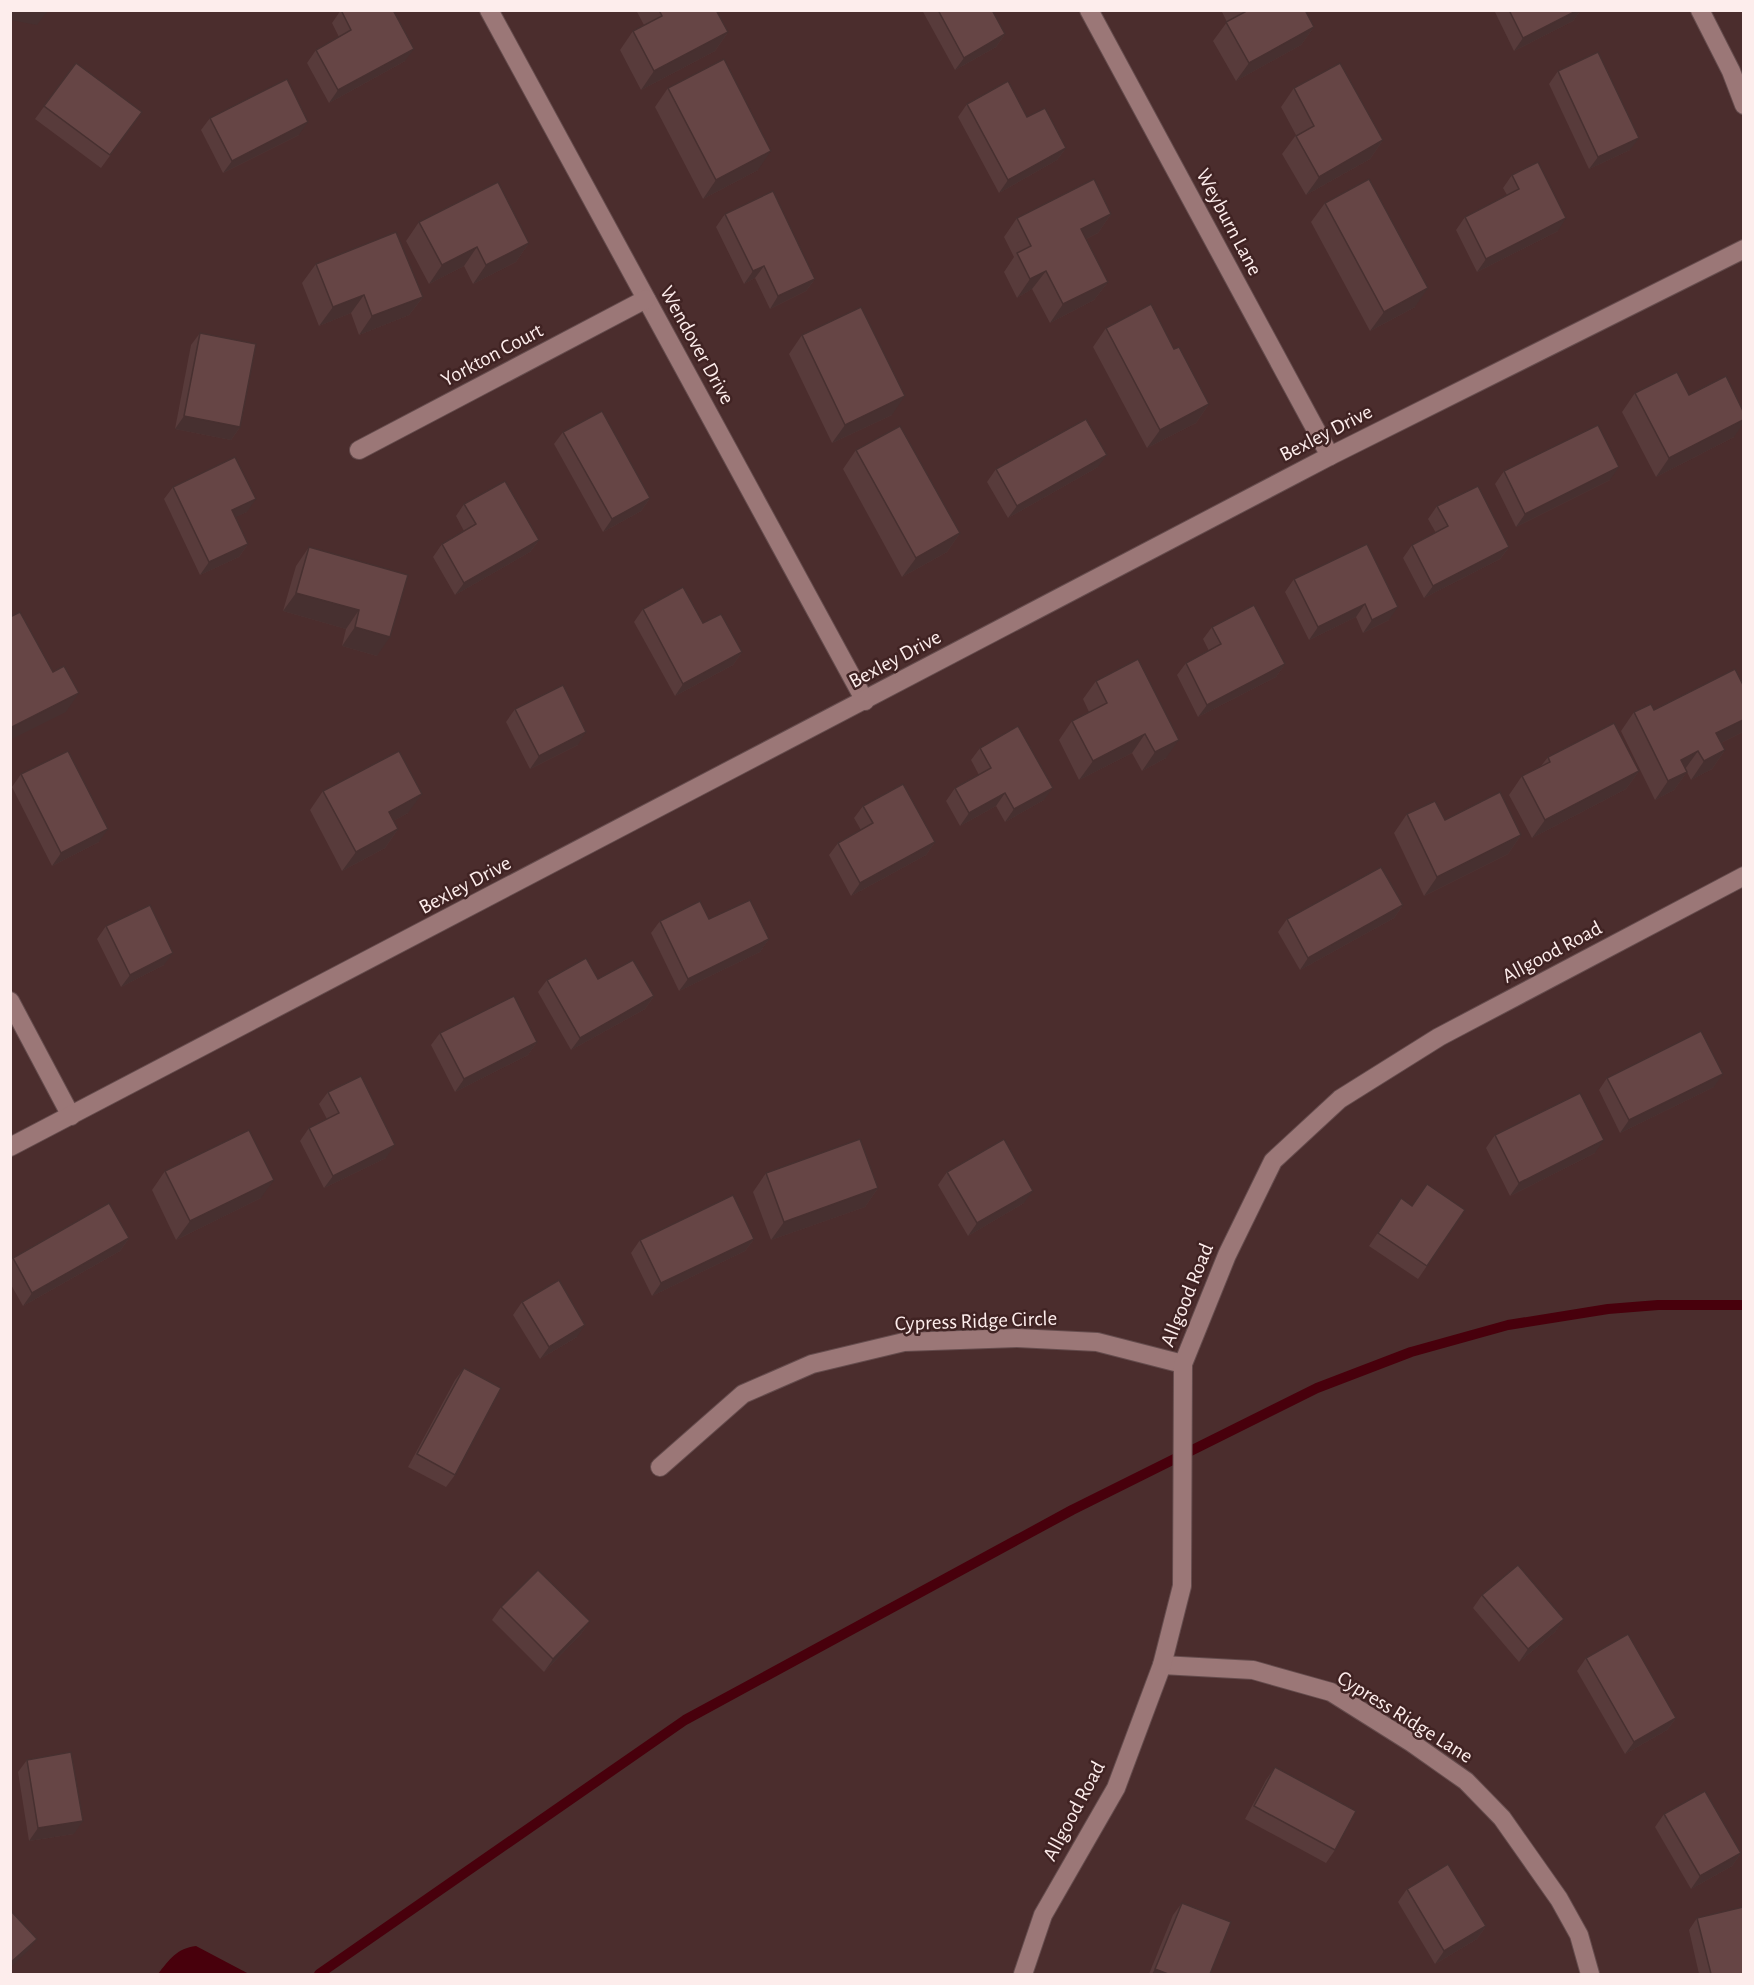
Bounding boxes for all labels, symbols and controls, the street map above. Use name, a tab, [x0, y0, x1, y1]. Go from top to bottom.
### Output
street label: Weyburn Lane	[1192, 165, 1266, 279]
street label: Wendover Drive	[656, 282, 738, 408]
street label: Yorkton Court	[438, 319, 547, 391]
street label: Bexley Drive	[1276, 401, 1376, 465]
street label: Bexley Drive	[846, 626, 944, 692]
street label: Bexley Drive	[416, 852, 514, 918]
street label: Allgood Road	[1499, 917, 1605, 987]
street label: Allgood Road	[1157, 1240, 1217, 1350]
street label: Cypress Ridge Circle	[895, 1308, 1057, 1334]
street label: Cypress Ridge Lane	[1334, 1667, 1476, 1767]
street label: Allgood Road	[1039, 1758, 1109, 1864]

